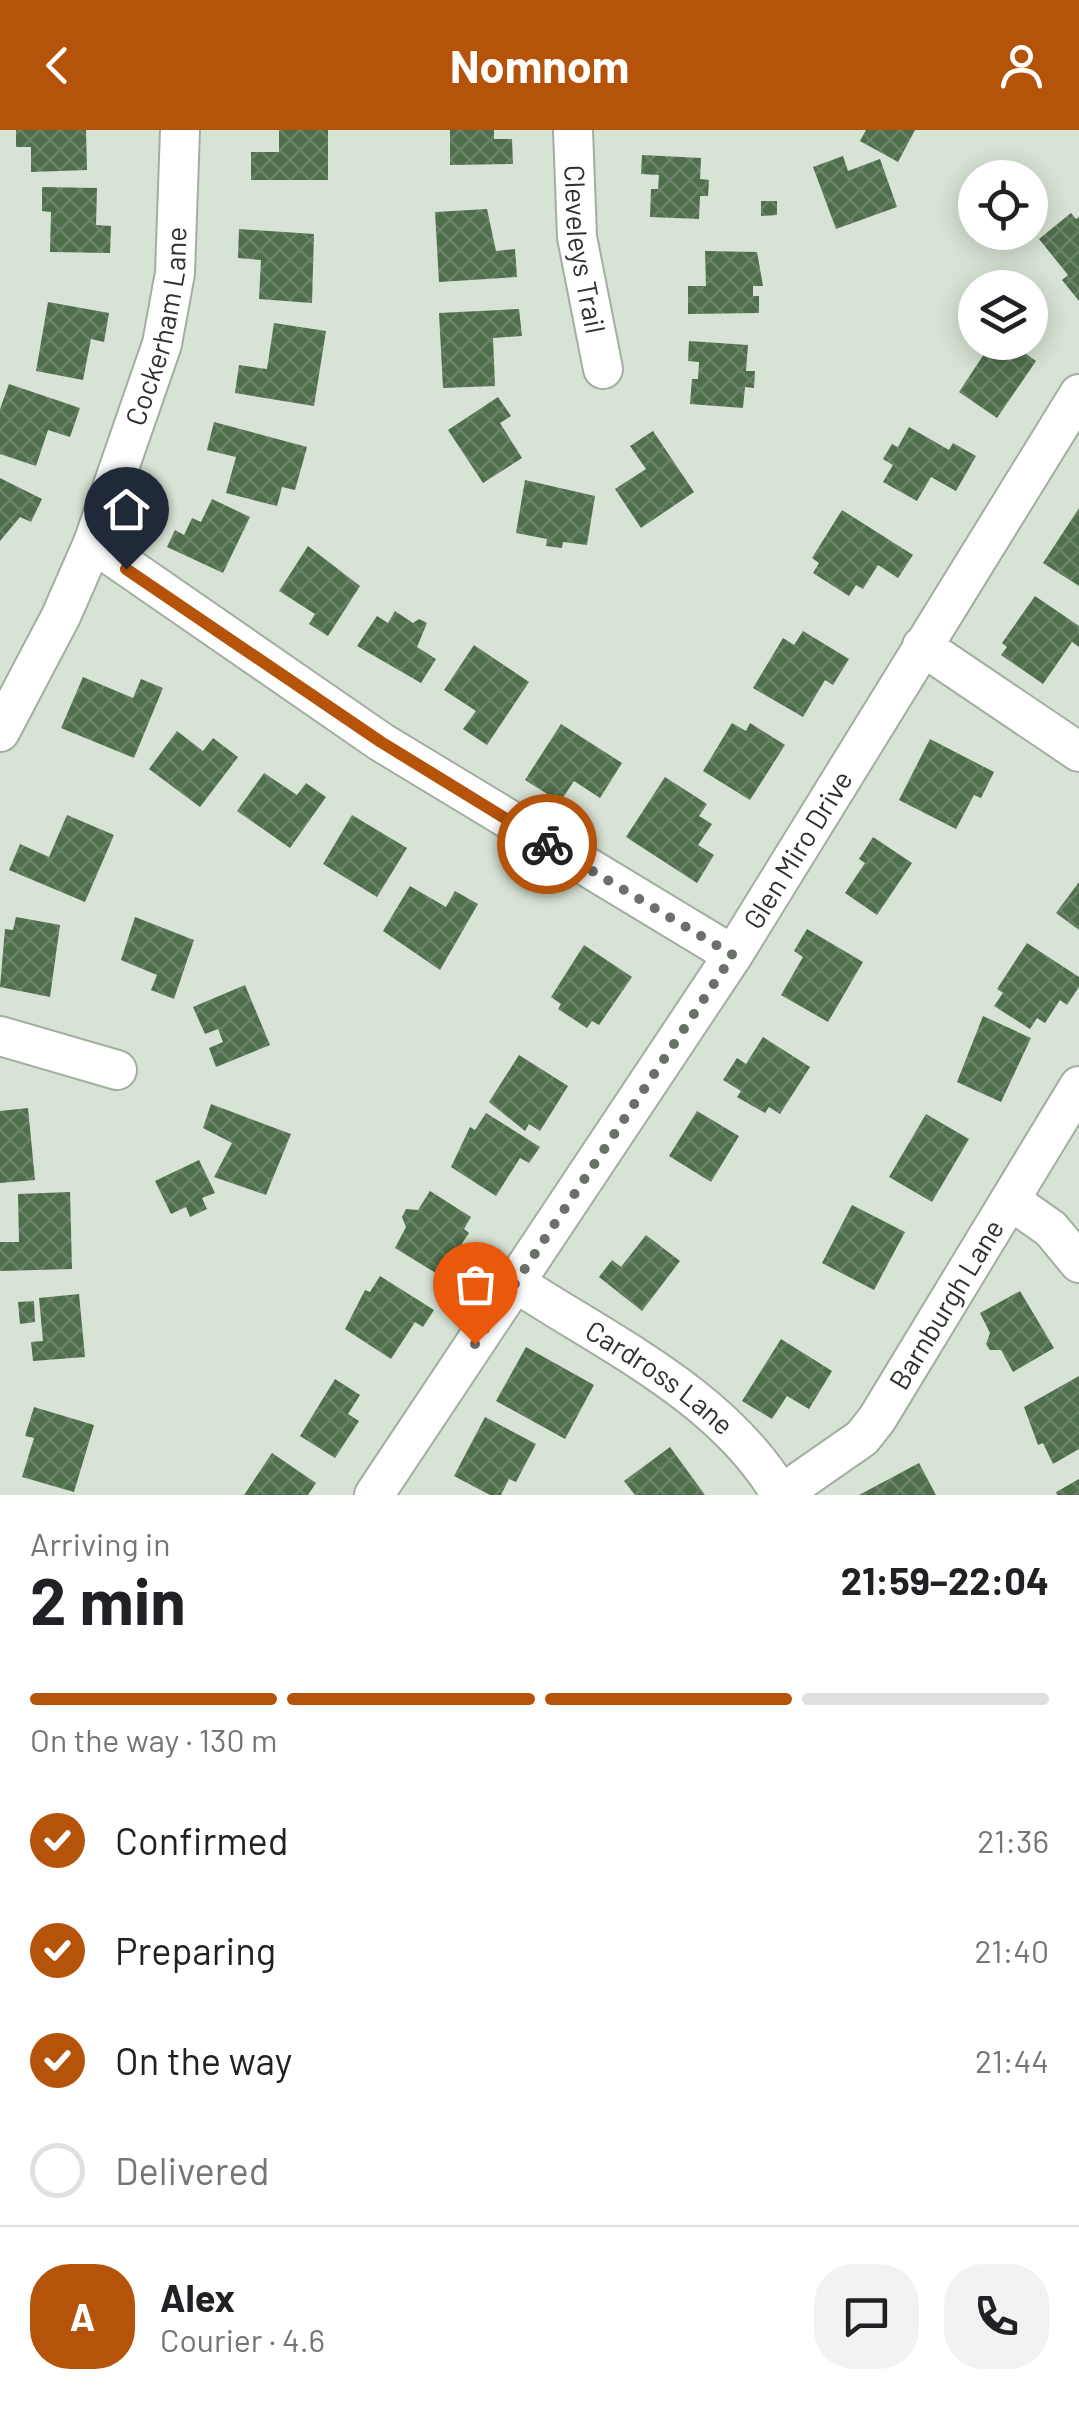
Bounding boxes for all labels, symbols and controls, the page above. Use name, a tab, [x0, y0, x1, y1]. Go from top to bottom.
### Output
icon: back	[30, 38, 85, 93]
text: Nomnom	[450, 38, 629, 92]
icon: person	[994, 38, 1049, 93]
map controls	[958, 160, 1048, 360]
button: locate	[958, 160, 1048, 250]
street label: Cleveleys Trail	[558, 164, 614, 336]
street label: Cockerham Lane	[117, 226, 193, 430]
button: layers	[958, 270, 1048, 360]
pin	[84, 467, 169, 570]
icon: home	[99, 482, 154, 537]
street label: Glen Miro Drive	[735, 764, 859, 935]
courier	[497, 794, 597, 894]
icon: bike	[520, 817, 575, 872]
street label: Barnburgh Lane	[881, 1213, 1010, 1395]
pin	[433, 1242, 518, 1345]
icon: bag	[448, 1257, 503, 1312]
street label: Cardross Lane	[580, 1312, 741, 1441]
text: Arriving in	[30, 1524, 170, 1562]
text: 21:59–22:04	[841, 1557, 1049, 1603]
text: 2 min	[30, 1560, 186, 1638]
text: On the way · 130 m	[30, 1720, 277, 1758]
icon: check	[30, 1813, 85, 1868]
text: Confirmed	[115, 1817, 288, 1863]
text: 21:36	[977, 1821, 1049, 1859]
icon: check	[30, 1923, 85, 1978]
text: Preparing	[115, 1927, 276, 1973]
text: 21:40	[975, 1931, 1049, 1969]
icon: check	[30, 2033, 85, 2088]
text: On the way	[115, 2037, 292, 2083]
text: 21:44	[975, 2041, 1049, 2079]
text: Delivered	[115, 2147, 269, 2193]
button: chat	[814, 2264, 919, 2369]
button: phone	[944, 2264, 1049, 2369]
text: Alex	[160, 2274, 235, 2320]
text: A	[70, 2293, 95, 2339]
text: Courier · 4.6	[160, 2320, 325, 2358]

